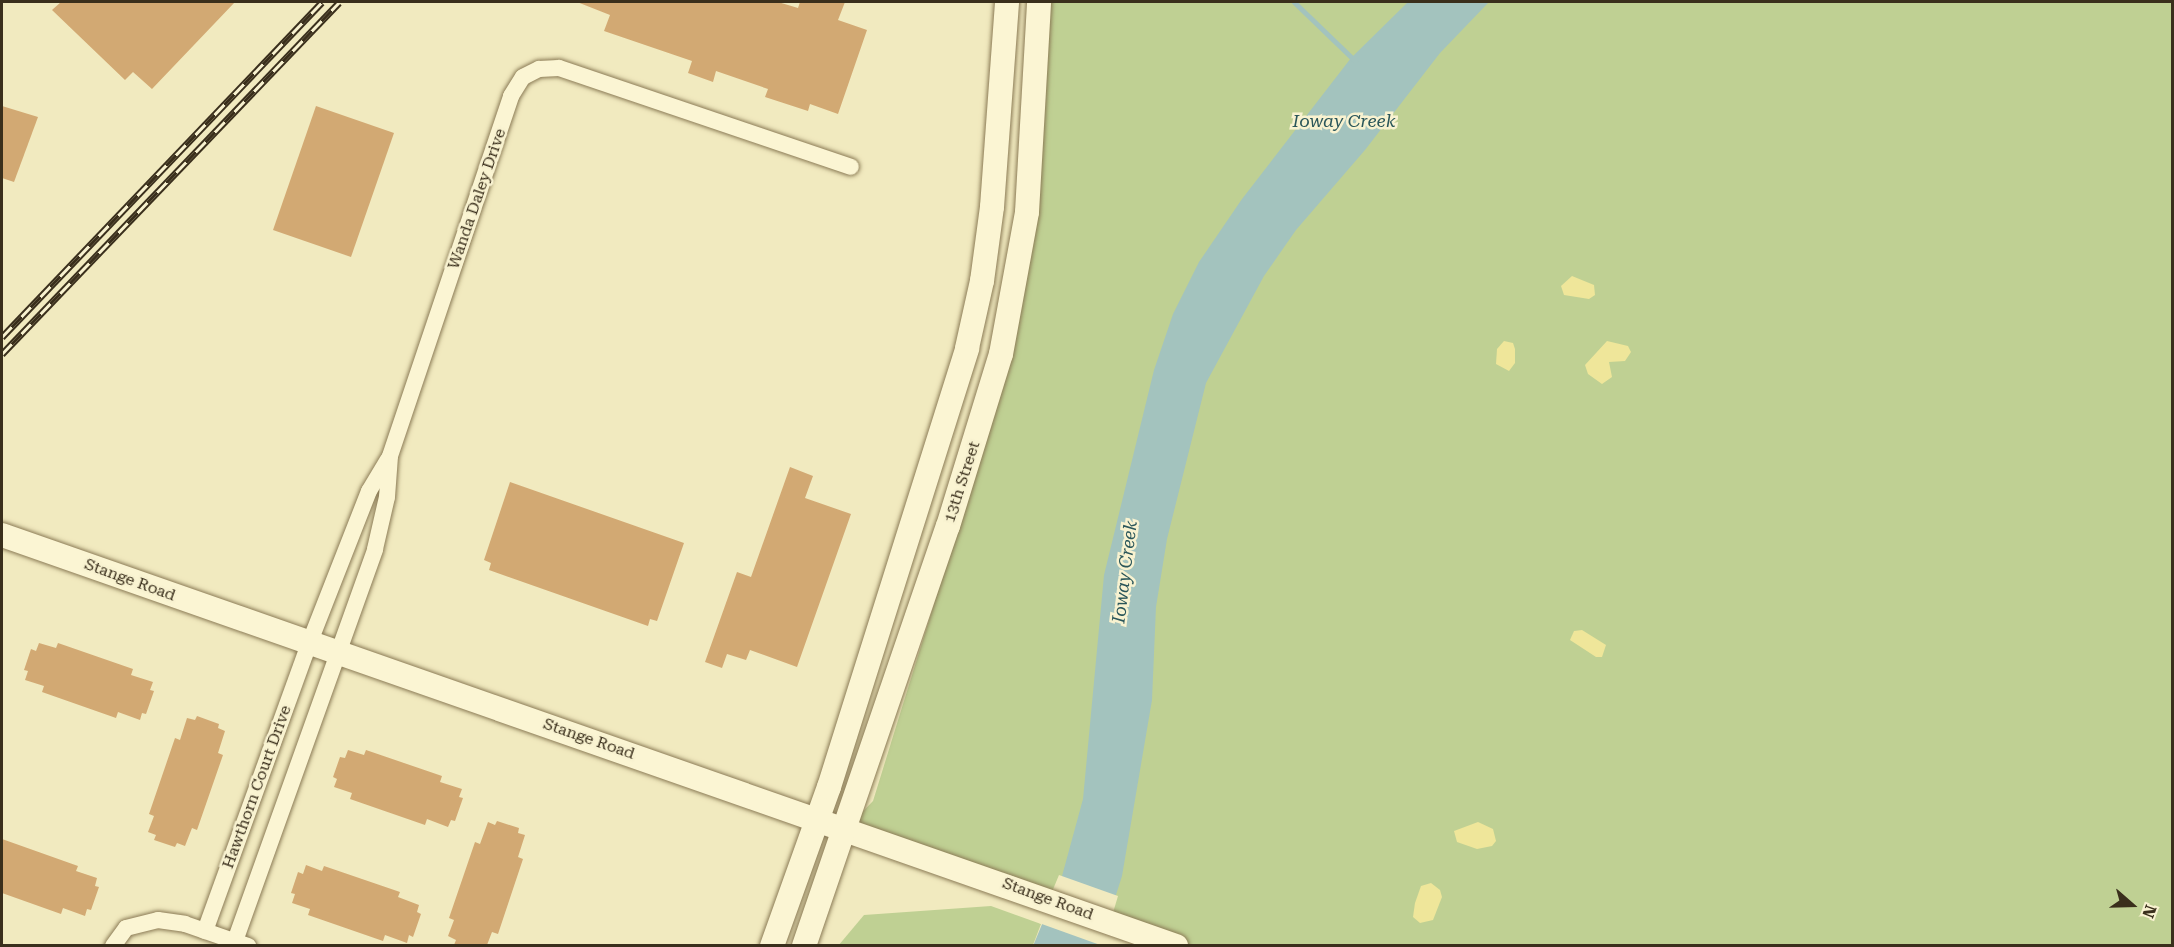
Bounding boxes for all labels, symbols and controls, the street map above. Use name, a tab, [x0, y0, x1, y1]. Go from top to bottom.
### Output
water label: Ioway Creek	[1293, 110, 1395, 132]
street label: Wanda Daley Drive	[444, 126, 510, 272]
street label: 13th Street	[940, 439, 984, 525]
water label: Ioway Creek	[1108, 520, 1142, 624]
street label: Stange Road	[82, 555, 178, 605]
street label: Hawthorn Court Drive	[219, 703, 295, 871]
street label: Stange Road	[541, 714, 637, 764]
street label: Stange Road	[1000, 874, 1096, 924]
north arrow	[2102, 875, 2162, 935]
text: N	[2138, 902, 2160, 920]

